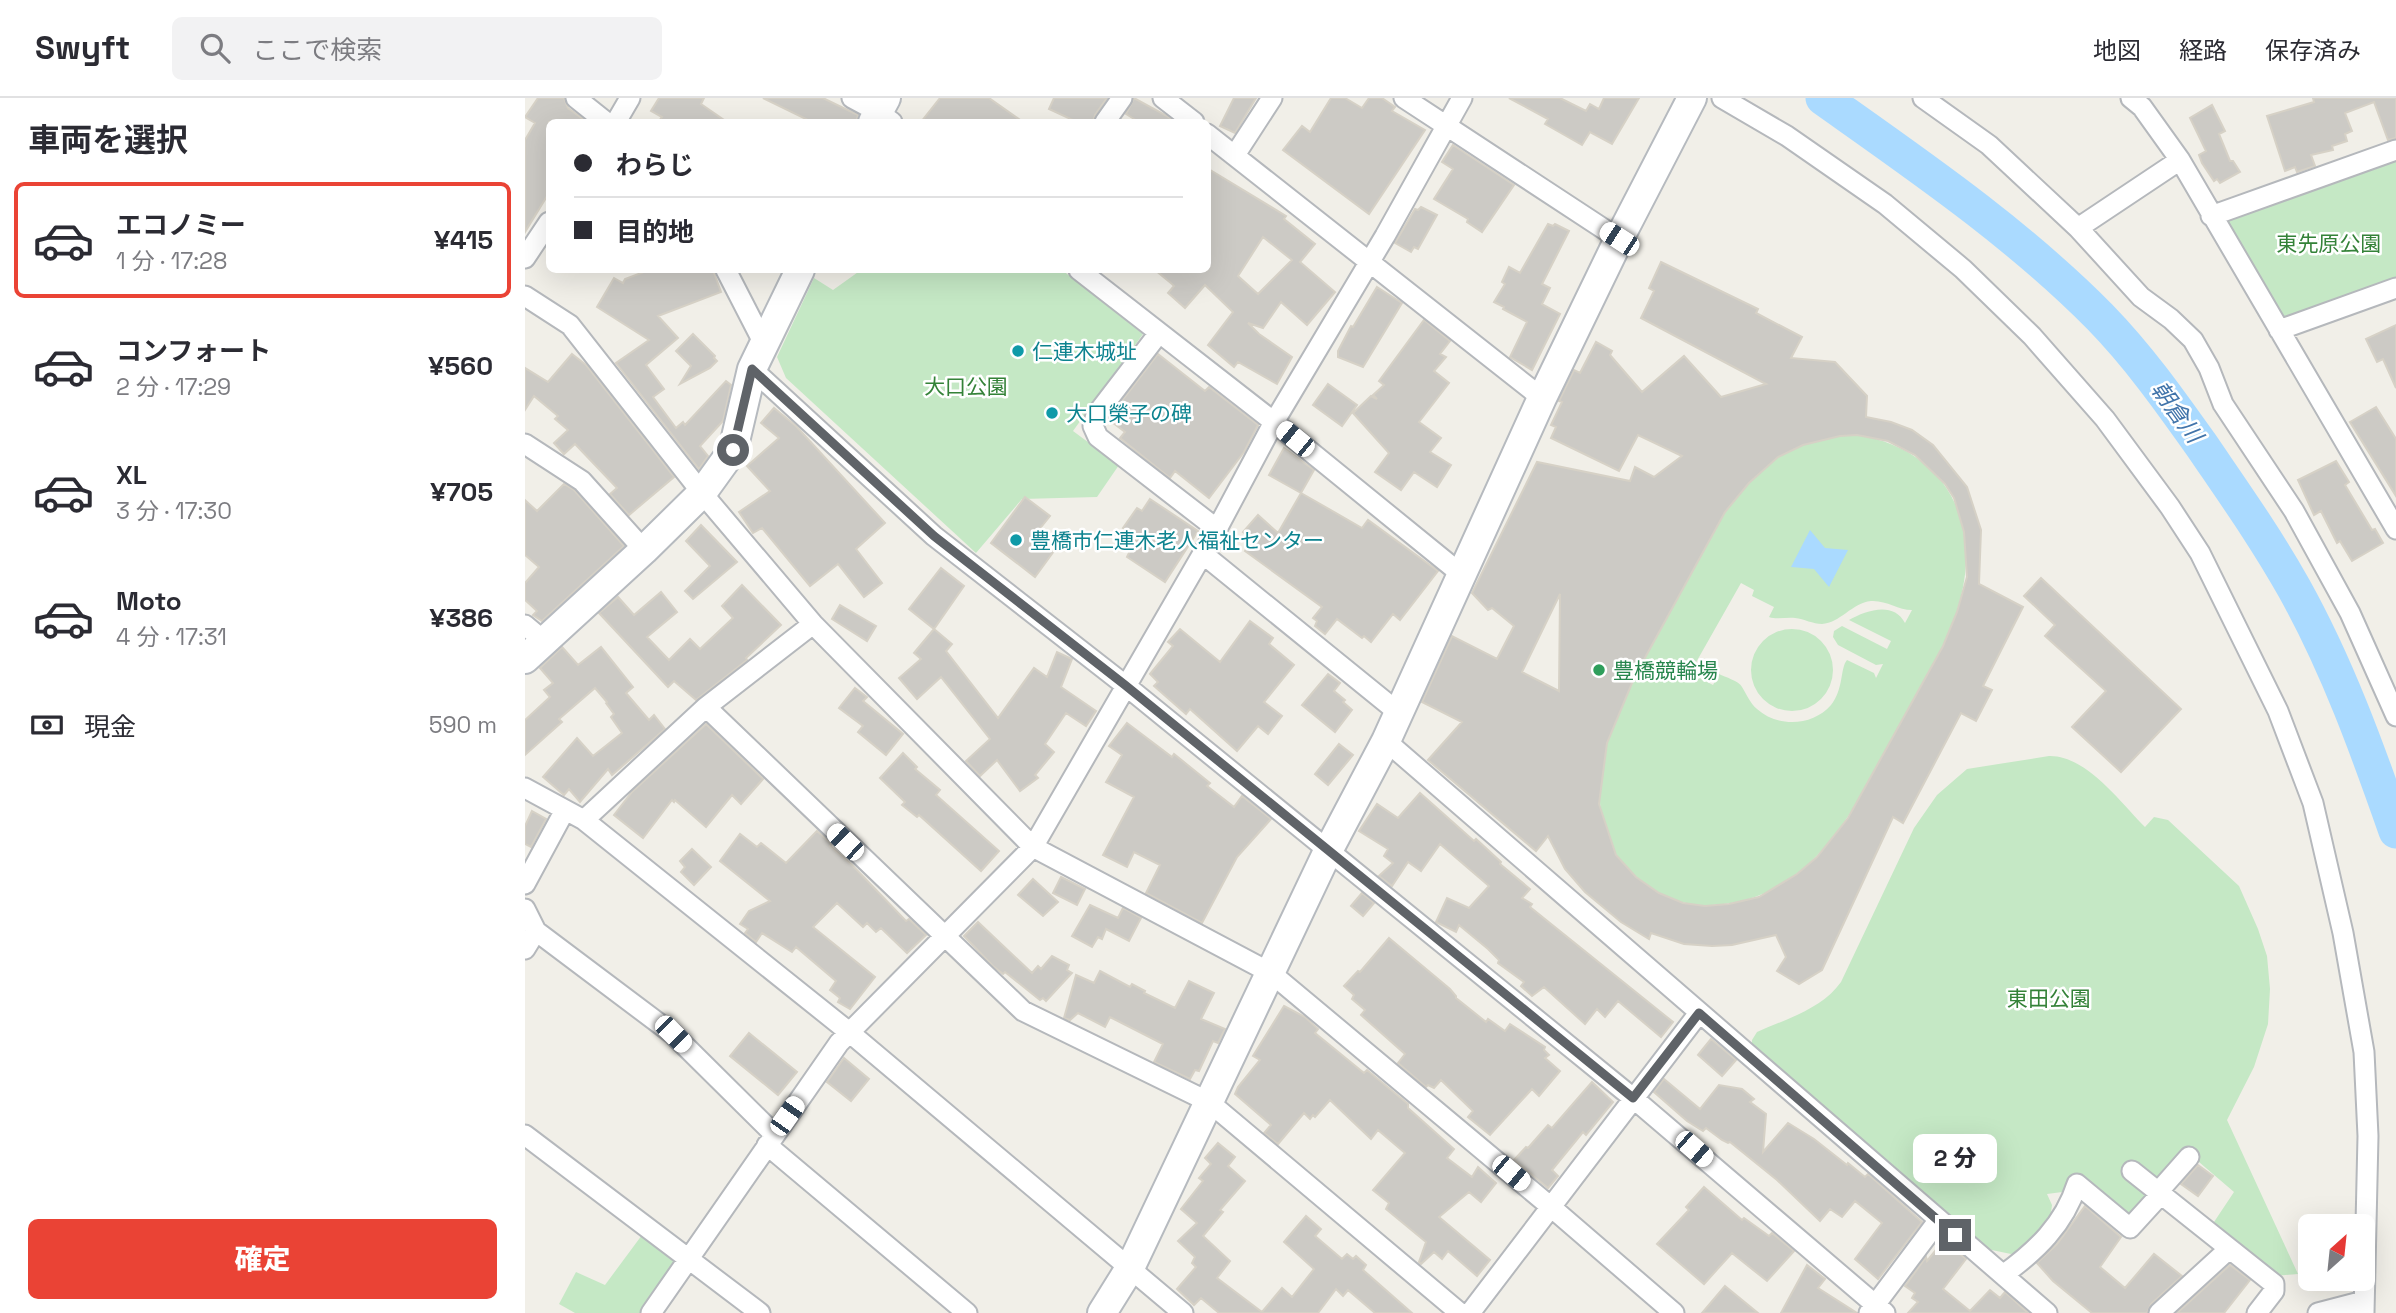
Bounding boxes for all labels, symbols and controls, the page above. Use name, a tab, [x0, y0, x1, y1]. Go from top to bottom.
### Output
search box	[172, 17, 662, 80]
text: Swyft	[35, 27, 130, 69]
icon: search	[196, 29, 234, 67]
text: ここで検索	[252, 33, 382, 67]
text: 地図	[2093, 35, 2141, 66]
text: 経路	[2179, 35, 2227, 66]
text: 保存済み	[2265, 35, 2361, 66]
text: 車両を選択	[28, 120, 188, 160]
text: わらじ	[616, 148, 694, 182]
text: エコノミー	[116, 208, 246, 242]
icon: car	[32, 209, 95, 272]
text: 目的地	[616, 215, 694, 249]
car	[1596, 219, 1643, 259]
text: ¥415	[434, 223, 493, 257]
park label: 東先原公園	[2277, 230, 2382, 257]
text: 1 分 · 17:28	[116, 246, 227, 276]
text: コンフォート	[116, 334, 271, 368]
icon: car	[32, 335, 95, 398]
place label: 仁連木城址	[1032, 338, 1137, 365]
marker: 仁連木城址	[1010, 343, 1026, 359]
text: ¥560	[428, 349, 493, 383]
text: 2 分 · 17:29	[116, 372, 231, 402]
park label: 大口公園	[924, 373, 1008, 400]
water label: 朝倉川	[2145, 375, 2211, 451]
place label: 大口榮子の碑	[1066, 400, 1192, 427]
marker: 大口榮子の碑	[1044, 405, 1060, 421]
car	[1273, 418, 1318, 460]
route start	[717, 434, 749, 466]
text: XL	[116, 458, 147, 492]
icon: car	[32, 461, 95, 524]
text: ¥705	[430, 475, 493, 509]
text: 3 分 · 17:30	[116, 496, 232, 526]
place label: 豊橋市仁連木老人福祉センター	[1030, 527, 1324, 554]
marker: 豊橋市仁連木老人福祉センター	[1008, 532, 1024, 548]
text: Moto	[116, 584, 182, 618]
icon: car	[32, 587, 95, 650]
text: ¥386	[429, 601, 493, 635]
text: 4 分 · 17:31	[116, 622, 227, 652]
place label: 豊橋競輪場	[1613, 657, 1718, 684]
marker: 豊橋競輪場	[1591, 662, 1607, 678]
icon: cash	[28, 706, 66, 744]
text: 現金	[84, 710, 136, 744]
text: 590 m	[429, 710, 497, 740]
car	[823, 820, 868, 864]
park label: 東田公園	[2007, 985, 2091, 1012]
car	[651, 1012, 696, 1056]
car	[767, 1093, 808, 1139]
car	[1672, 1127, 1717, 1171]
callout: 2 分	[1913, 1134, 1997, 1182]
text: 2 分	[1934, 1143, 1976, 1173]
car	[1489, 1151, 1534, 1195]
north arrow	[2298, 1214, 2375, 1292]
map controls	[2298, 1214, 2375, 1291]
button: 確定	[28, 1219, 497, 1299]
route end	[1939, 1219, 1971, 1251]

